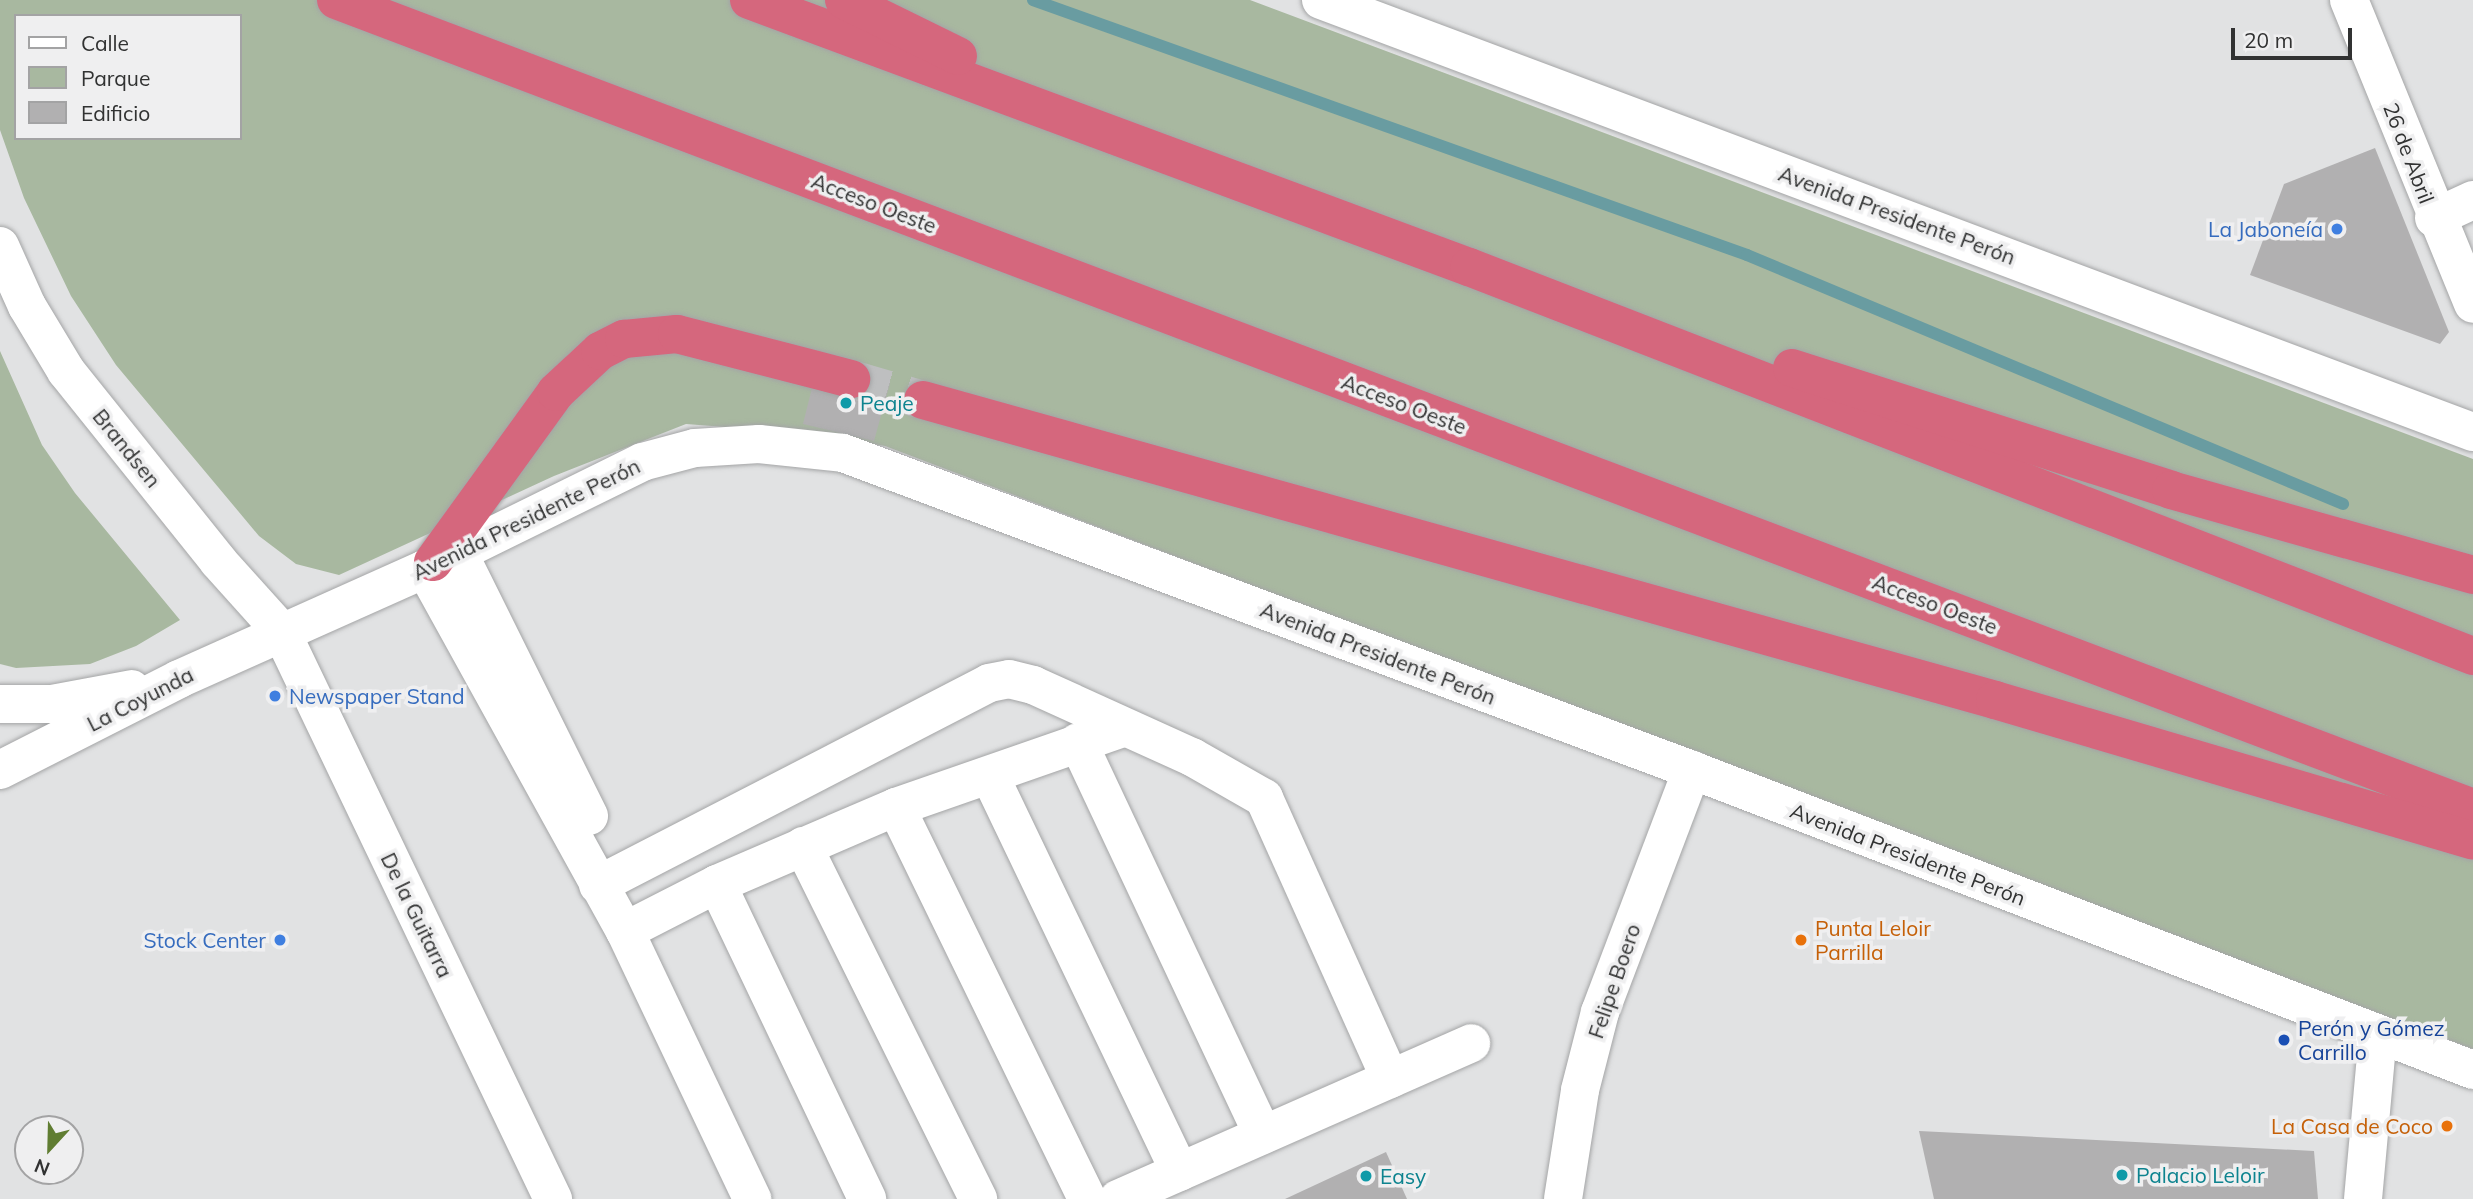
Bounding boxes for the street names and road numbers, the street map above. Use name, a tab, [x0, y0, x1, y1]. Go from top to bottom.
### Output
street label: 26 de Abril	[2378, 99, 2440, 207]
street label: Avenida Presidente Perón	[1775, 160, 2019, 270]
street label: Acceso Oeste	[808, 168, 940, 238]
street label: Acceso Oeste	[1338, 369, 1470, 439]
street label: Brandsen	[88, 404, 166, 492]
street label: Avenida Presidente Perón	[408, 453, 644, 585]
street label: Acceso Oeste	[1869, 569, 2001, 639]
street label: Avenida Presidente Perón	[1257, 596, 1499, 710]
street label: La Coyunda	[83, 661, 197, 737]
street label: Avenida Presidente Perón	[1787, 797, 2029, 911]
street label: De la Guitarra	[376, 848, 458, 982]
street label: Felipe Boero	[1583, 920, 1645, 1042]

